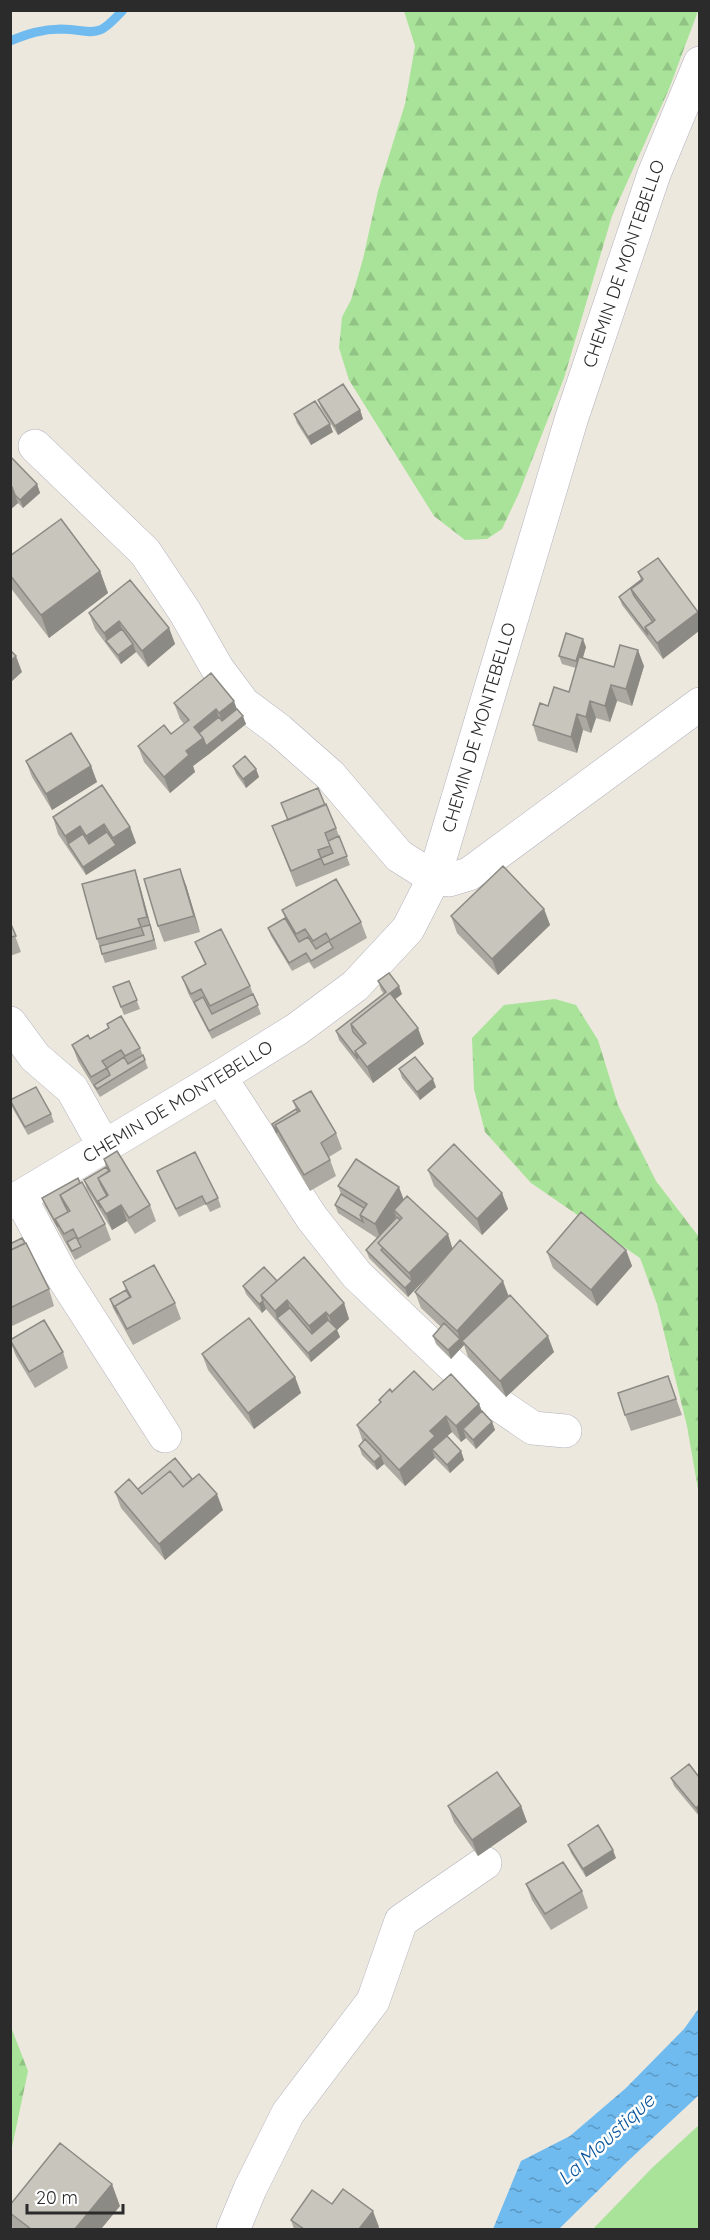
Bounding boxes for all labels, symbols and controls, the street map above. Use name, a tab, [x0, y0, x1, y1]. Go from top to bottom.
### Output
street label: CHEMIN DE MONTEBELLO	[578, 156, 670, 370]
street label: CHEMIN DE MONTEBELLO	[436, 620, 521, 835]
street label: CHEMIN DE MONTEBELLO	[78, 1035, 277, 1168]
water label: La Moustique	[552, 2087, 660, 2190]
scale bar	[27, 2177, 123, 2215]
text: 20 m	[36, 2186, 78, 2209]

